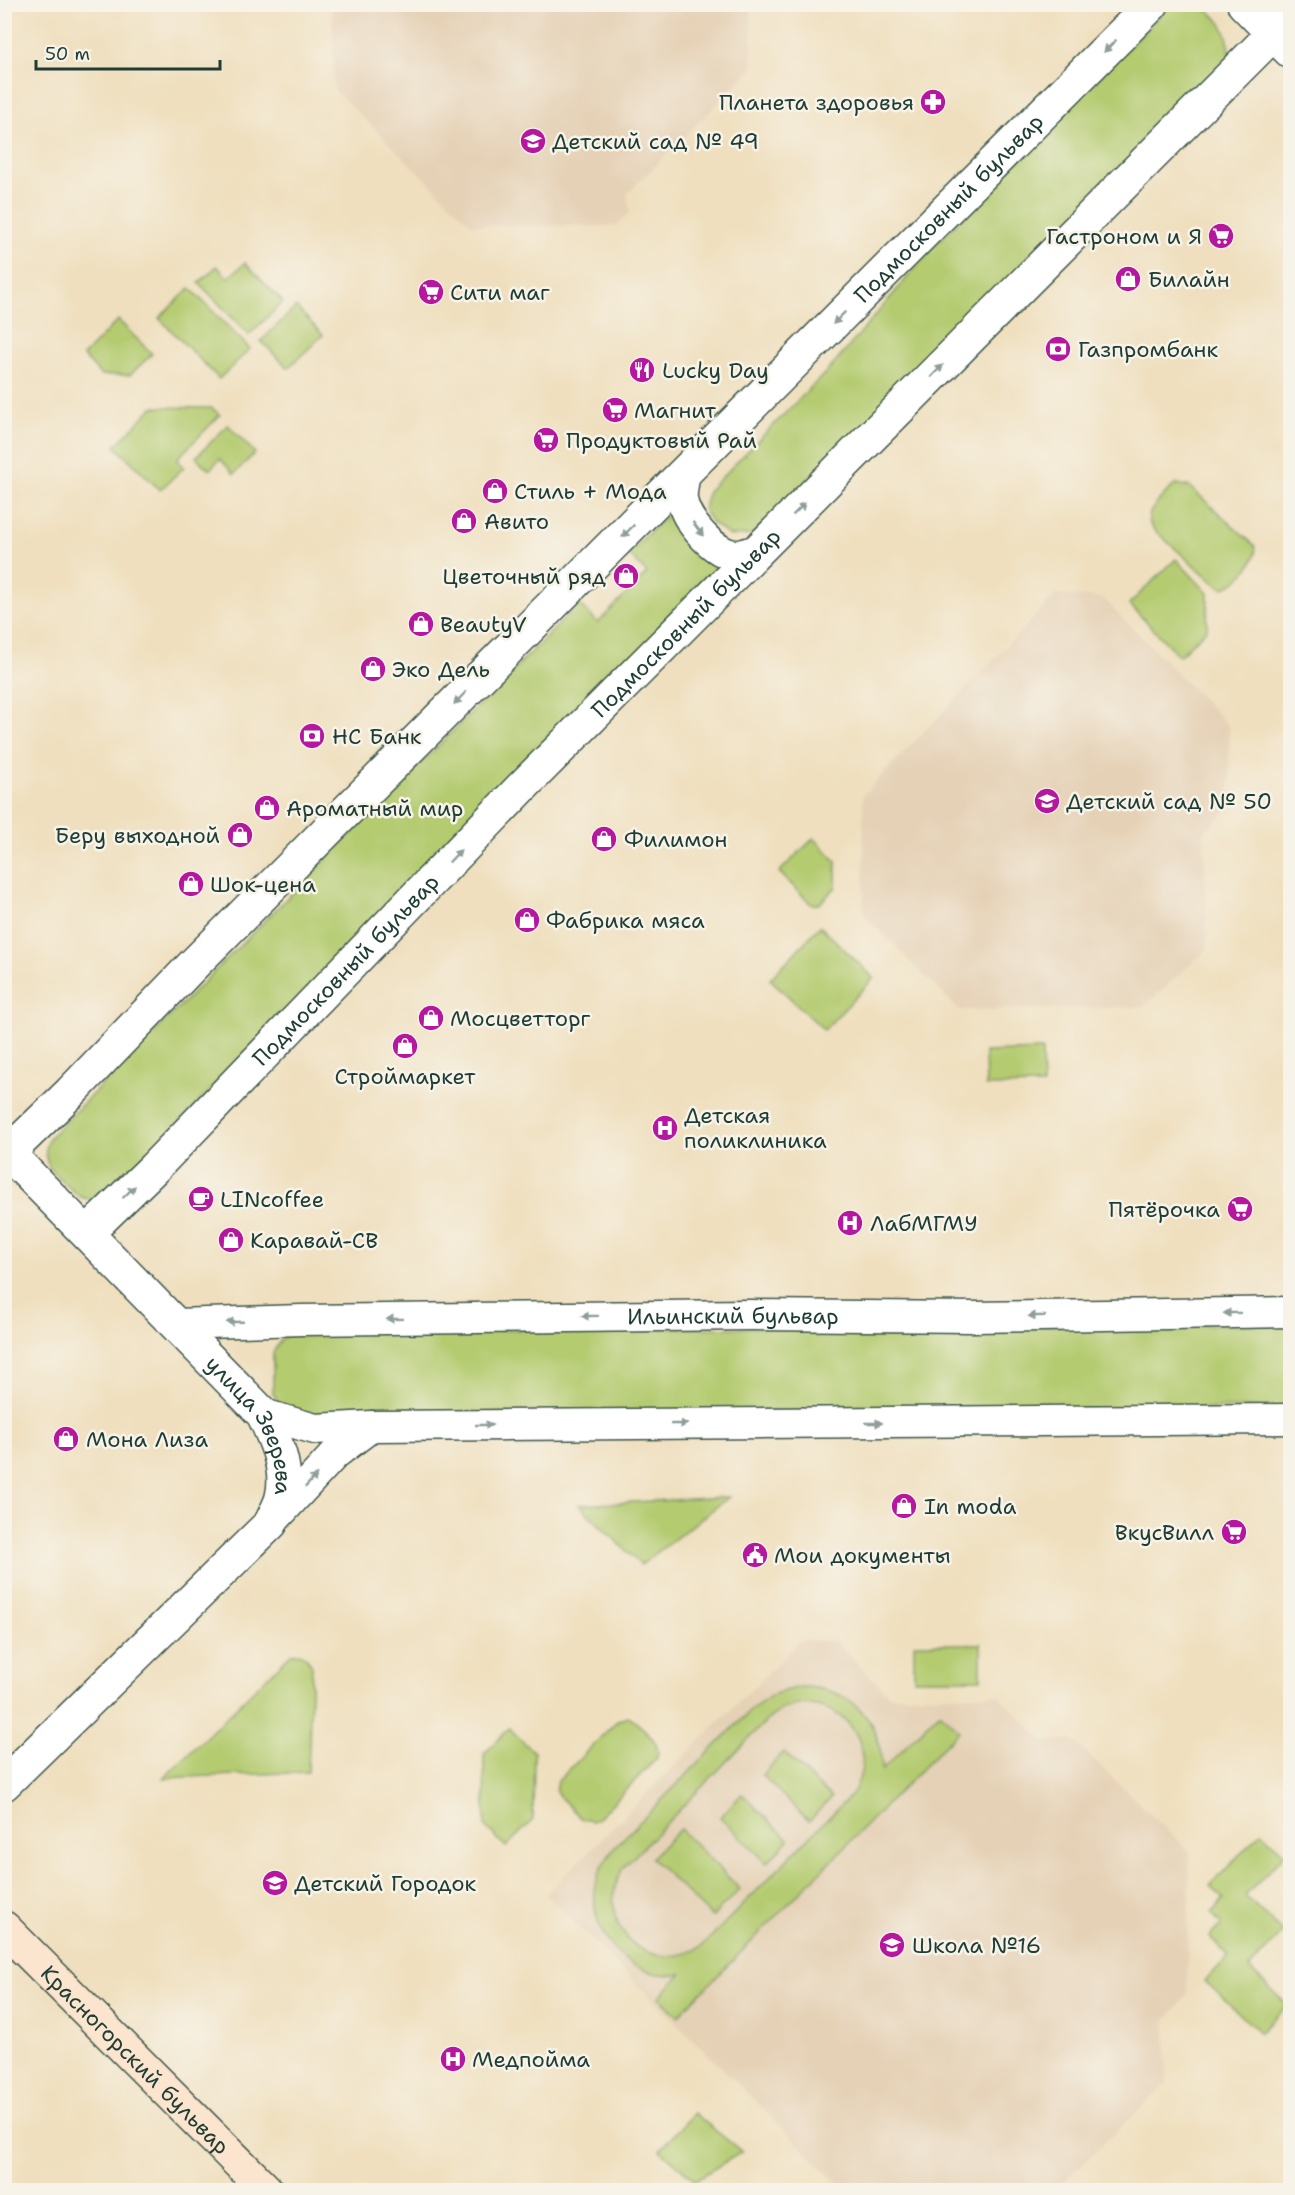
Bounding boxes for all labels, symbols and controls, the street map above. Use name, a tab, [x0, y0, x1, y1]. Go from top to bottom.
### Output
scale bar	[36, 33, 220, 71]
one-way arrow	[1104, 38, 1118, 52]
text: 50 m	[45, 42, 90, 66]
pharmacy icon: Планета здоровья	[918, 87, 948, 117]
place label: Планета здоровья	[719, 88, 914, 117]
street label: Подмосковный бульвар	[848, 107, 1049, 309]
school or university icon: Детский сад № 49	[518, 126, 548, 156]
place label: Детский сад № 49	[552, 127, 759, 156]
supermarket icon: Гастроном и Я	[1206, 221, 1236, 251]
place label: Гастроном и Я	[1046, 222, 1202, 251]
shop icon: Билайн	[1113, 264, 1143, 294]
place label: Билайн	[1148, 265, 1230, 294]
supermarket icon: Сити маг	[416, 277, 446, 307]
place label: Сити маг	[450, 278, 550, 307]
one-way arrow	[832, 311, 847, 325]
bank icon: Газпромбанк	[1043, 334, 1073, 364]
place label: Газпромбанк	[1078, 335, 1218, 364]
restaurant icon: Lucky Day	[627, 355, 657, 385]
place label: Lucky Day	[662, 356, 769, 385]
one-way arrow	[930, 365, 944, 379]
supermarket icon: Магнит	[600, 395, 630, 425]
place label: Магнит	[634, 396, 717, 425]
supermarket icon: Продуктовый Рай	[531, 425, 561, 455]
place label: Продуктовый Рай	[566, 426, 757, 455]
shop icon: Стиль + Мода	[480, 476, 510, 506]
place label: Стиль + Мода	[514, 477, 667, 506]
one-way arrow	[792, 501, 806, 516]
shop icon: Авито	[449, 506, 479, 536]
place label: Авито	[484, 507, 549, 536]
one-way arrow	[692, 521, 705, 537]
street label: Подмосковный бульвар	[585, 522, 787, 724]
one-way arrow	[621, 523, 635, 537]
shop icon: Цветочный ряд	[611, 561, 641, 591]
place label: Цветочный ряд	[442, 562, 606, 591]
shop icon: BeautyV	[406, 609, 436, 639]
place label: BeautyV	[440, 610, 527, 639]
shop icon: Эко Дель	[358, 654, 388, 684]
place label: Эко Дель	[392, 655, 490, 684]
one-way arrow	[453, 691, 467, 706]
bank icon: НС Банк	[297, 721, 327, 751]
place label: НС Банк	[332, 722, 422, 751]
school or university icon: Детский сад № 50	[1032, 786, 1062, 816]
place label: Детский сад № 50	[1066, 787, 1272, 816]
shop icon: Ароматный мир	[252, 793, 282, 823]
place label: Ароматный мир	[286, 794, 463, 823]
shop icon: Беру выходной	[225, 820, 255, 850]
place label: Беру выходной	[55, 821, 220, 850]
shop icon: Филимон	[589, 824, 619, 854]
place label: Филимон	[624, 825, 727, 854]
one-way arrow	[448, 850, 462, 864]
street label: Подмосковный бульвар	[246, 867, 445, 1072]
shop icon: Шок-цена	[176, 869, 206, 899]
place label: Шок-цена	[210, 870, 316, 899]
shop icon: Фабрика мяса	[512, 905, 542, 935]
place label: Фабрика мяса	[546, 906, 705, 935]
shop icon: Мосцветторг	[416, 1003, 446, 1033]
place label: Мосцветторг	[450, 1004, 591, 1033]
shop icon: Строймаркет	[390, 1031, 420, 1061]
place label: Строймаркет	[334, 1062, 476, 1091]
place label: Детская поликлиника	[684, 1101, 827, 1155]
hospital icon: Детская поликлиника	[650, 1113, 680, 1143]
cafe icon: LINcoffee	[186, 1184, 216, 1214]
one-way arrow	[122, 1185, 137, 1199]
place label: LINcoffee	[220, 1185, 324, 1214]
supermarket icon: Пятёрочка	[1225, 1194, 1255, 1224]
place label: Пятёрочка	[1109, 1195, 1220, 1224]
hospital icon: ЛабМГМУ	[835, 1208, 865, 1238]
place label: ЛабМГМУ	[870, 1209, 978, 1238]
shop icon: Каравай-СВ	[216, 1225, 246, 1255]
place label: Каравай-СВ	[250, 1226, 378, 1255]
street label: Ильинский бульвар	[627, 1300, 839, 1331]
one-way arrow	[1223, 1308, 1242, 1318]
one-way arrow	[1028, 1311, 1047, 1320]
one-way arrow	[581, 1312, 600, 1321]
one-way arrow	[386, 1314, 405, 1324]
one-way arrow	[226, 1317, 245, 1327]
street label: улица Зверева	[199, 1349, 299, 1497]
one-way arrow	[865, 1418, 884, 1428]
one-way arrow	[670, 1419, 689, 1429]
one-way arrow	[475, 1420, 494, 1430]
shop icon: Мона Лиза	[51, 1424, 81, 1454]
place label: Мона Лиза	[86, 1425, 208, 1454]
one-way arrow	[304, 1473, 318, 1488]
shop icon: In moda	[889, 1491, 919, 1521]
place label: In moda	[924, 1492, 1017, 1521]
supermarket icon: ВкусВилл	[1219, 1517, 1249, 1547]
place label: ВкусВилл	[1115, 1518, 1214, 1547]
public building icon: Мои документы	[740, 1540, 770, 1570]
place label: Мои документы	[774, 1541, 951, 1570]
school or university icon: Детский Городок	[260, 1868, 290, 1898]
place label: Детский Городок	[294, 1869, 476, 1898]
school or university icon: Школа №16	[877, 1930, 907, 1960]
place label: Школа №16	[912, 1931, 1041, 1960]
street label: Красногорский бульвар	[35, 1959, 236, 2160]
hospital icon: Медпойма	[438, 2044, 468, 2074]
place label: Медпойма	[472, 2045, 590, 2074]

